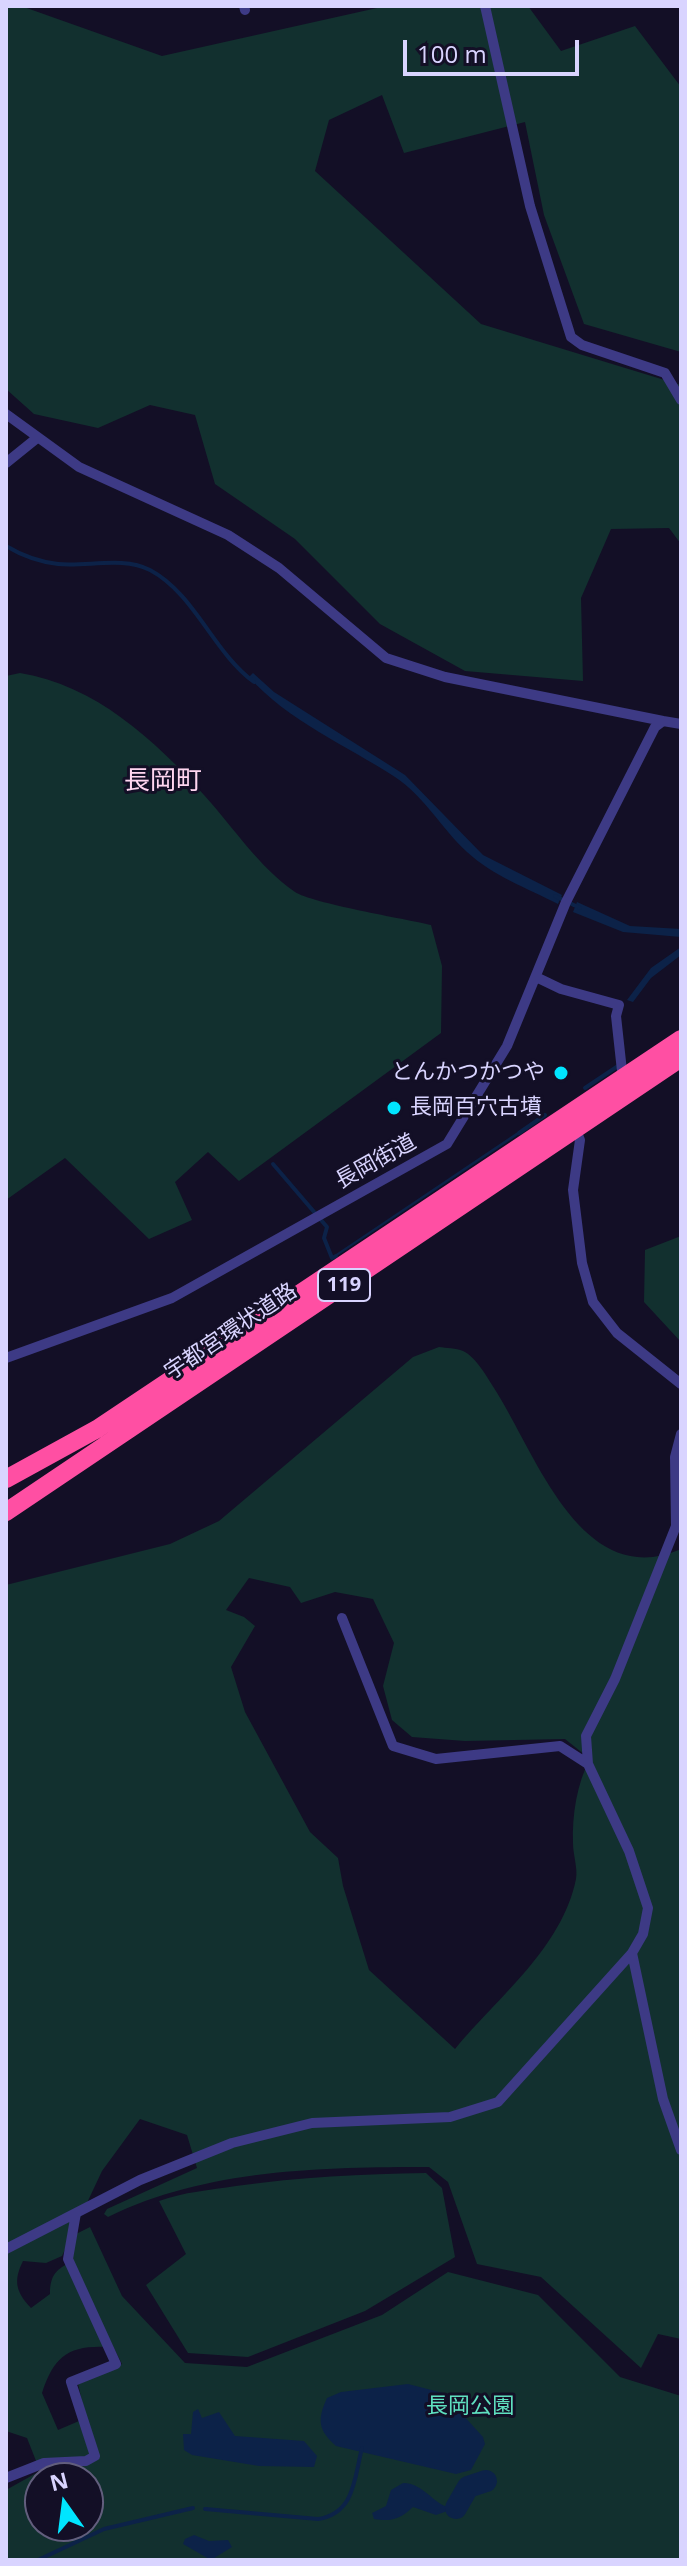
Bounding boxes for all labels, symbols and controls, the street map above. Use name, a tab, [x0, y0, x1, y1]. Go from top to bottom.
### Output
scale bar	[407, 24, 583, 74]
text: 100 m	[417, 37, 487, 70]
district label: 長岡町	[124, 766, 202, 798]
place label: とんかつかつや	[391, 1060, 545, 1086]
marker: とんかつかつや	[552, 1064, 570, 1082]
place label: 長岡百穴古墳	[410, 1095, 542, 1121]
marker: 長岡百穴古墳	[385, 1099, 403, 1117]
street label: 長岡街道	[331, 1129, 421, 1195]
road number: 119	[318, 1269, 370, 1301]
street label: 宇都宮環状道路	[160, 1278, 302, 1386]
park label: 長岡公園	[426, 2394, 514, 2420]
north arrow	[24, 2462, 104, 2542]
text: N	[46, 2464, 71, 2497]

